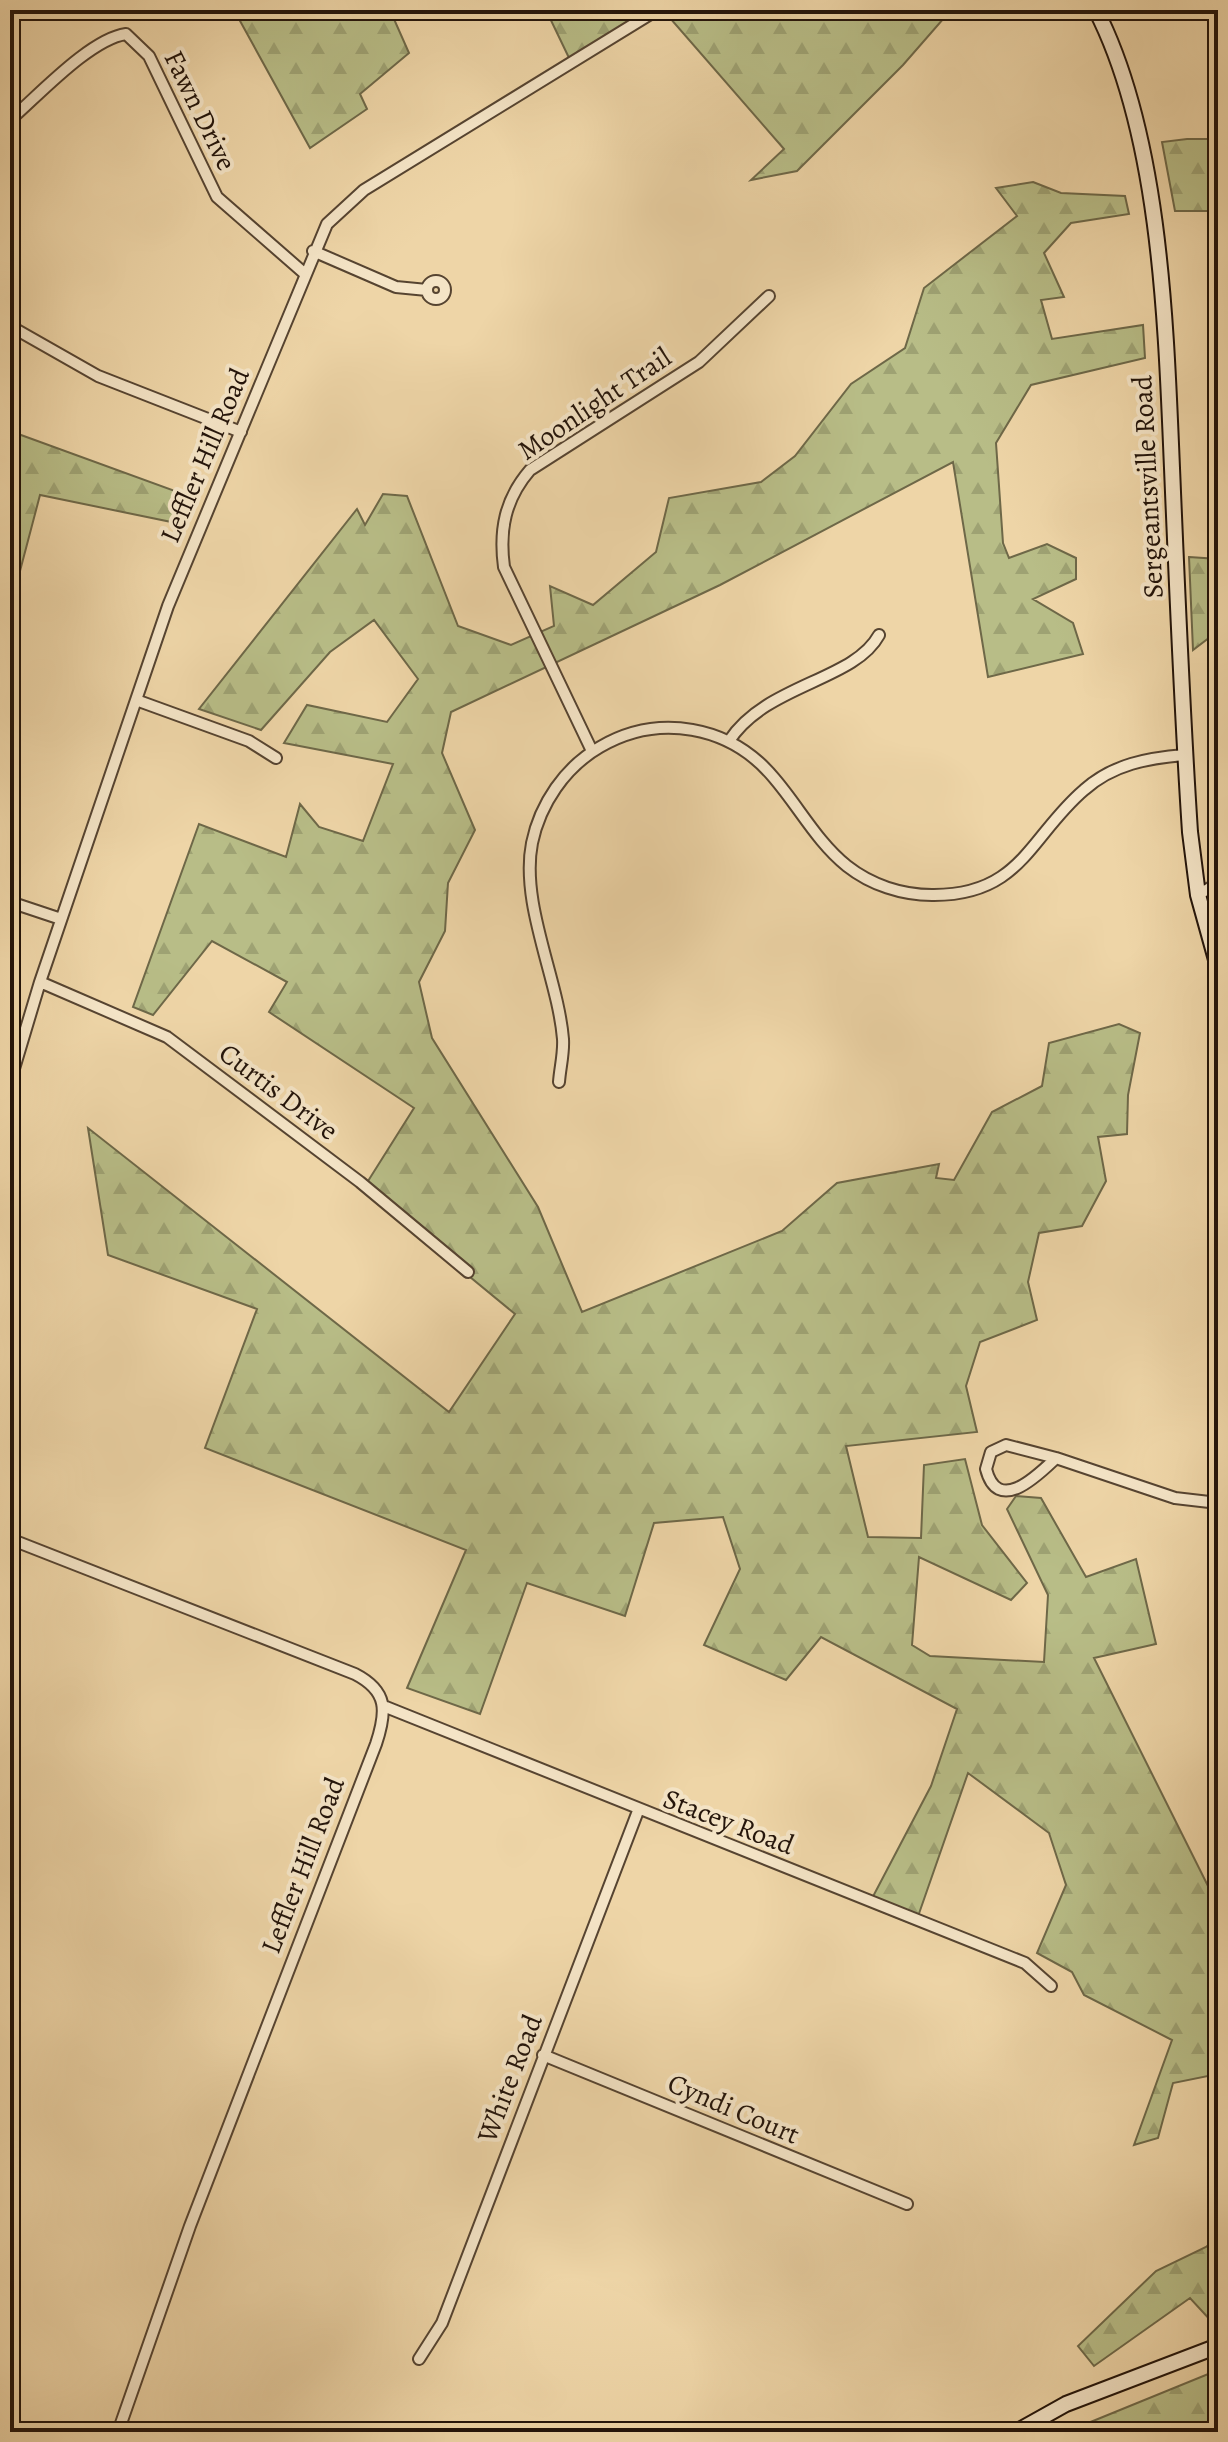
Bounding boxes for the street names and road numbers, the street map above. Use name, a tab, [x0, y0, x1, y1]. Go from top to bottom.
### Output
street label: Fawn Drive	[155, 44, 245, 177]
street label: Moonlight Trail	[510, 338, 679, 469]
street label: Leffler Hill Road	[151, 361, 259, 549]
street label: Sergeantsville Road	[1123, 373, 1173, 599]
street label: Curtis Drive	[211, 1034, 346, 1149]
street label: Leffler Hill Road	[252, 1771, 354, 1959]
street label: Stacey Road	[658, 1780, 801, 1865]
street label: White Road	[468, 2008, 552, 2149]
street label: Cyndi Court	[662, 2064, 805, 2154]

